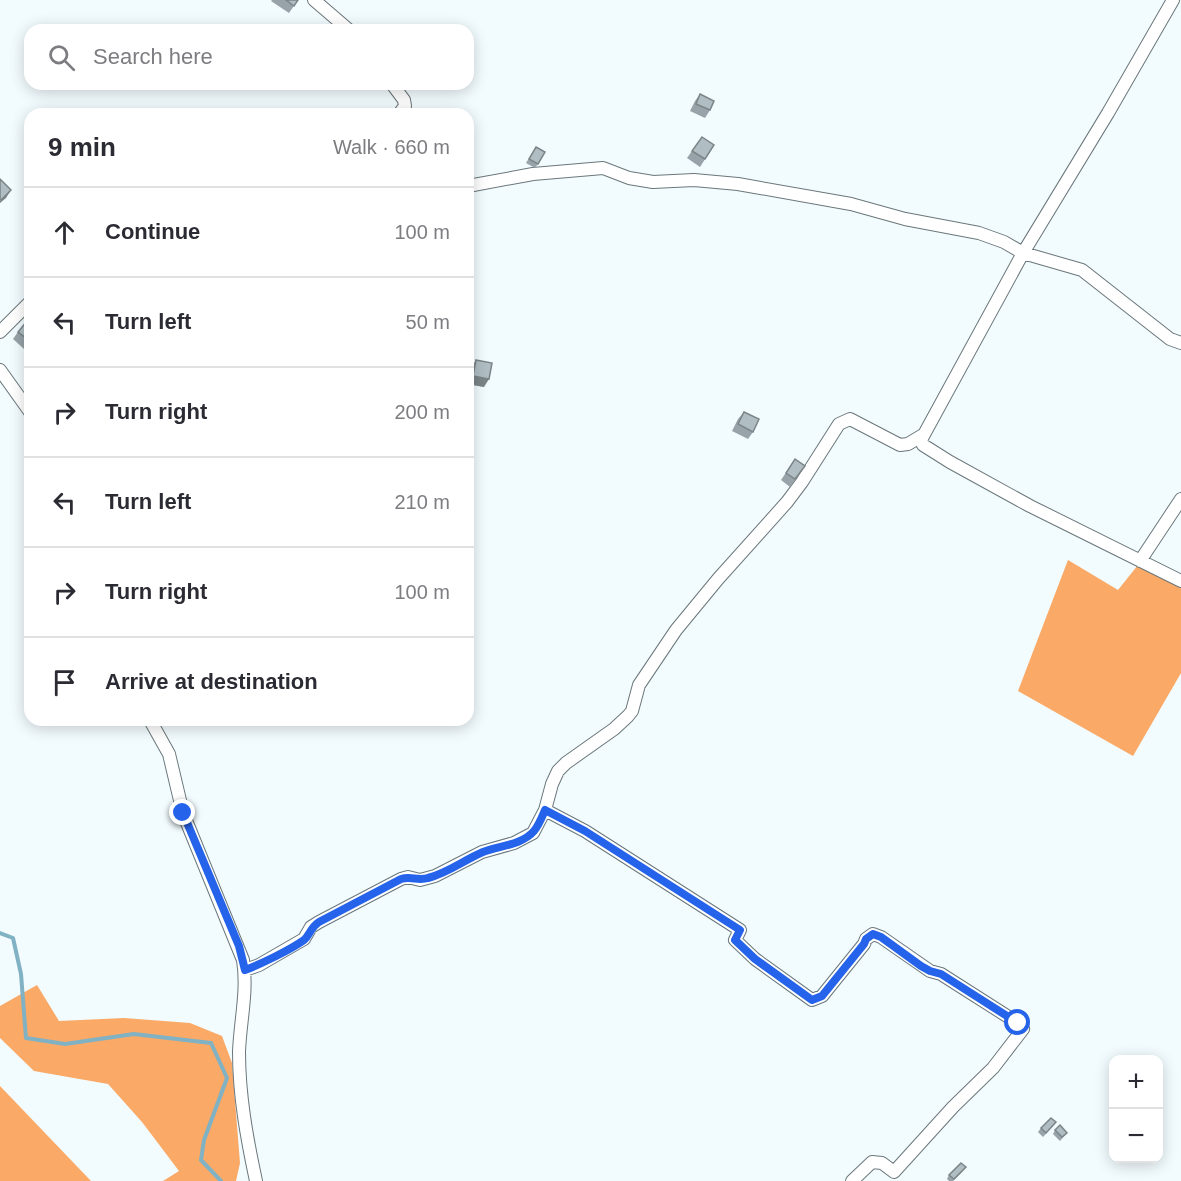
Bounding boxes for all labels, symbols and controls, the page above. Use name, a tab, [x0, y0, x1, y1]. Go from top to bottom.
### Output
search box	[24, 24, 474, 90]
icon: search	[45, 41, 78, 74]
text: Search here	[93, 44, 213, 69]
text: 9 min	[48, 132, 116, 162]
text: Walk · 660 m	[333, 136, 450, 158]
icon: ahead	[48, 216, 81, 249]
text: Continue	[105, 219, 200, 244]
text: 100 m	[394, 221, 450, 243]
icon: left	[48, 306, 81, 339]
text: Turn left	[105, 309, 191, 334]
text: 50 m	[406, 311, 450, 333]
icon: right	[48, 396, 81, 429]
text: Turn right	[105, 399, 207, 424]
text: 200 m	[394, 401, 450, 423]
icon: left	[48, 486, 81, 519]
text: Turn left	[105, 489, 191, 514]
text: 210 m	[394, 491, 450, 513]
icon: right	[48, 576, 81, 609]
text: Turn right	[105, 579, 207, 604]
text: 100 m	[394, 581, 450, 603]
icon: arrive	[48, 666, 81, 699]
text: Arrive at destination	[105, 669, 318, 694]
route end	[169, 799, 195, 825]
route start	[1004, 1009, 1030, 1035]
map controls	[1109, 1055, 1163, 1163]
button: +	[1109, 1055, 1163, 1109]
button: −	[1109, 1109, 1163, 1163]

